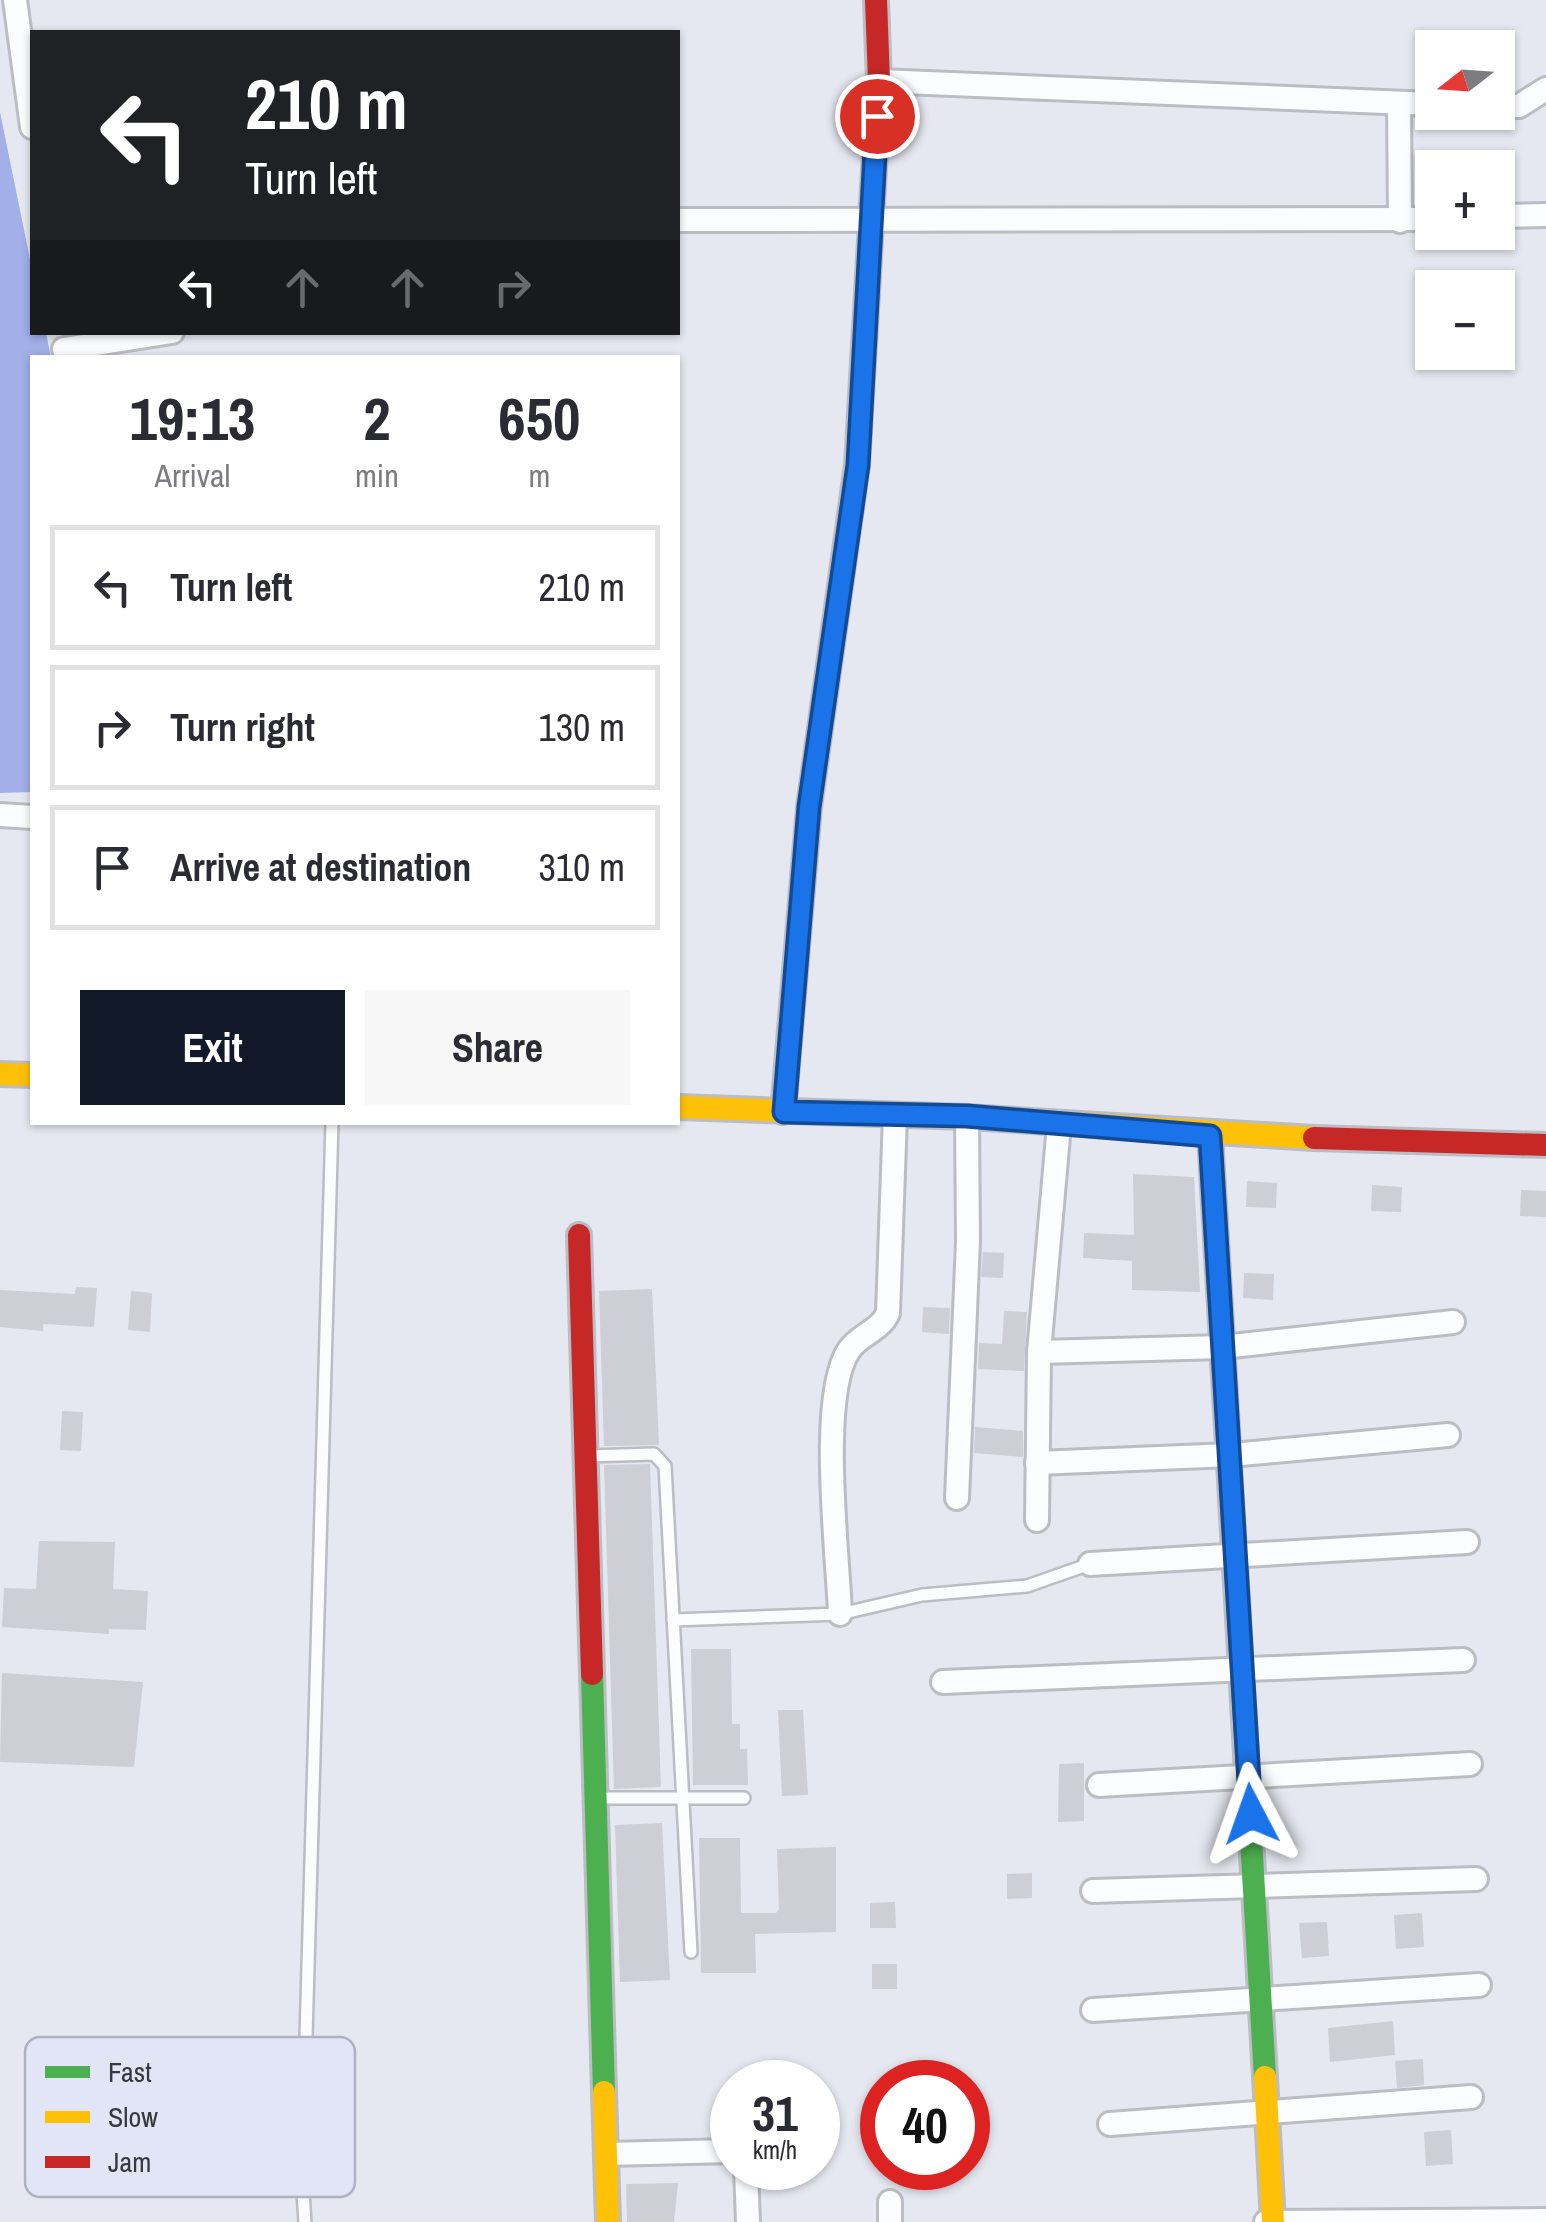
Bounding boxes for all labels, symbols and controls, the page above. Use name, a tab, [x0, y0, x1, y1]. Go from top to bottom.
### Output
north arrow	[1415, 30, 1515, 130]
map controls	[1415, 30, 1515, 370]
text: 210 m	[245, 57, 408, 151]
icon: left	[80, 70, 210, 200]
pin	[835, 74, 920, 159]
icon: arrive	[850, 89, 905, 144]
text: Turn left	[245, 147, 377, 208]
button: +	[1415, 150, 1515, 250]
icon: left	[170, 260, 225, 315]
icon: ahead	[275, 260, 330, 315]
icon: ahead	[380, 260, 435, 315]
icon: right	[485, 260, 540, 315]
button: −	[1415, 270, 1515, 370]
text: 19:13	[130, 378, 255, 459]
text: 2	[363, 378, 391, 459]
text: 650	[498, 378, 580, 459]
text: Arrival	[155, 454, 230, 497]
text: min	[355, 454, 399, 497]
text: m	[528, 454, 550, 497]
icon: left	[85, 560, 140, 615]
text: Turn left	[170, 562, 292, 613]
text: 210 m	[538, 562, 625, 613]
icon: right	[85, 700, 140, 755]
text: Turn right	[170, 702, 315, 753]
text: 130 m	[538, 702, 625, 753]
icon: arrive	[85, 840, 140, 895]
text: Arrive at destination	[170, 842, 471, 893]
text: 310 m	[538, 842, 625, 893]
button: Exit	[80, 990, 345, 1105]
button: Share	[365, 990, 630, 1105]
position arrow	[1199, 1762, 1303, 1866]
legend	[25, 2037, 355, 2197]
text: Fast	[108, 2053, 152, 2091]
speed limit sign: 40	[860, 2060, 990, 2190]
text: 31	[752, 2079, 798, 2147]
text: Slow	[108, 2098, 158, 2136]
text: km/h	[753, 2133, 797, 2167]
text: Jam	[108, 2143, 151, 2181]

